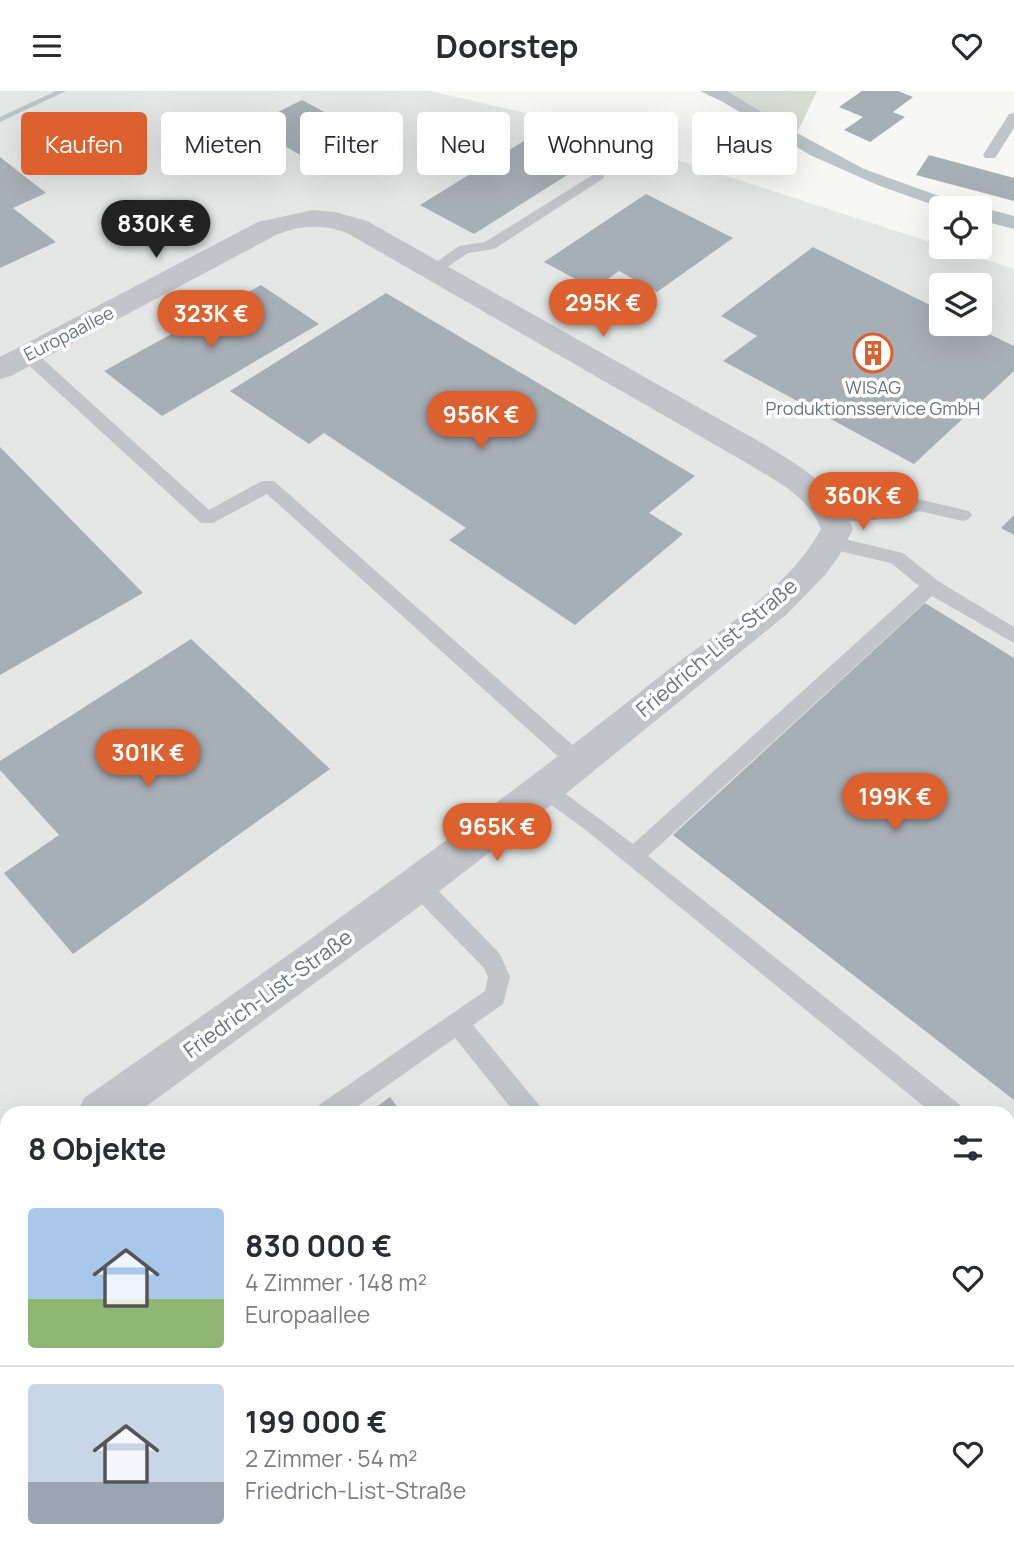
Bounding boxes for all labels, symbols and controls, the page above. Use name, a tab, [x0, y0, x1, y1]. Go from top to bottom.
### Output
text: Doorstep	[436, 24, 578, 68]
icon: menu	[28, 27, 66, 65]
icon: heart	[948, 27, 986, 65]
chip: Kaufen	[21, 112, 147, 175]
chip: Mieten	[161, 112, 286, 175]
chip: Filter	[300, 112, 403, 175]
chip: Neu	[417, 112, 510, 175]
chip: Wohnung	[524, 112, 678, 175]
chip: Haus	[692, 112, 797, 175]
map controls	[929, 196, 992, 336]
button: locate	[929, 196, 992, 259]
pin: 830K €	[99, 201, 213, 260]
text: 830K €	[117, 207, 195, 239]
button: layers	[929, 273, 992, 336]
pin: 295K €	[546, 279, 660, 339]
text: 295K €	[565, 286, 641, 318]
pin: 323K €	[154, 291, 268, 350]
text: 323K €	[173, 297, 249, 329]
street label: Europaallee	[19, 300, 118, 366]
building icon: WISAG Produktionsservice GmbH	[852, 332, 894, 374]
place label: WISAG Produktionsservice GmbH	[766, 375, 980, 420]
pin: 956K €	[424, 391, 538, 451]
text: 956K €	[443, 398, 519, 430]
pin: 360K €	[806, 473, 920, 532]
text: 360K €	[824, 479, 902, 511]
street label: Friedrich-List-Straße	[630, 572, 803, 723]
pin: 301K €	[91, 729, 205, 789]
text: 301K €	[111, 736, 185, 768]
pin: 199K €	[838, 773, 952, 833]
text: 199K €	[858, 780, 932, 812]
pin: 965K €	[440, 803, 554, 863]
text: 965K €	[459, 810, 535, 842]
street label: Friedrich-List-Straße	[177, 922, 357, 1064]
text: 8 Objekte	[28, 1128, 166, 1169]
icon: filters	[949, 1129, 987, 1167]
text: 830 000 €	[245, 1225, 392, 1266]
icon: home	[84, 1236, 168, 1320]
icon: heart	[949, 1259, 987, 1297]
text: 4 Zimmer · 148 m²	[245, 1266, 427, 1298]
text: Europaallee	[245, 1298, 370, 1330]
text: 199 000 €	[245, 1401, 387, 1442]
icon: home	[84, 1412, 168, 1496]
icon: heart	[949, 1435, 987, 1473]
text: 2 Zimmer · 54 m²	[245, 1442, 417, 1474]
text: Friedrich-List-Straße	[245, 1474, 466, 1506]

